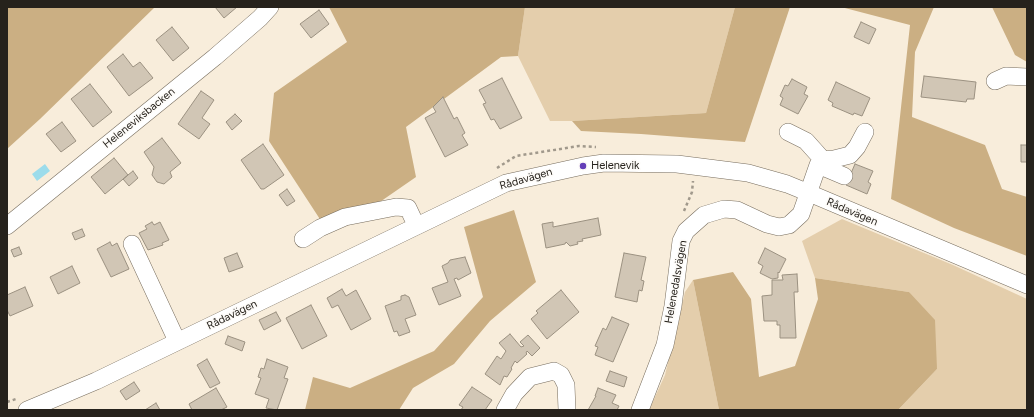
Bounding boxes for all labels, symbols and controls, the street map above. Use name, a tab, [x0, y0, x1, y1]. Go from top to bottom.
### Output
street label: Heleneviksbacken	[100, 85, 178, 151]
place label: Helenevik	[591, 159, 639, 173]
marker: Helenevik	[578, 161, 588, 171]
street label: Rådavägen	[498, 165, 554, 193]
street label: Rådavägen	[824, 195, 880, 229]
street label: Helenedalsvägen	[662, 239, 690, 325]
street label: Rådavägen	[205, 297, 259, 333]

